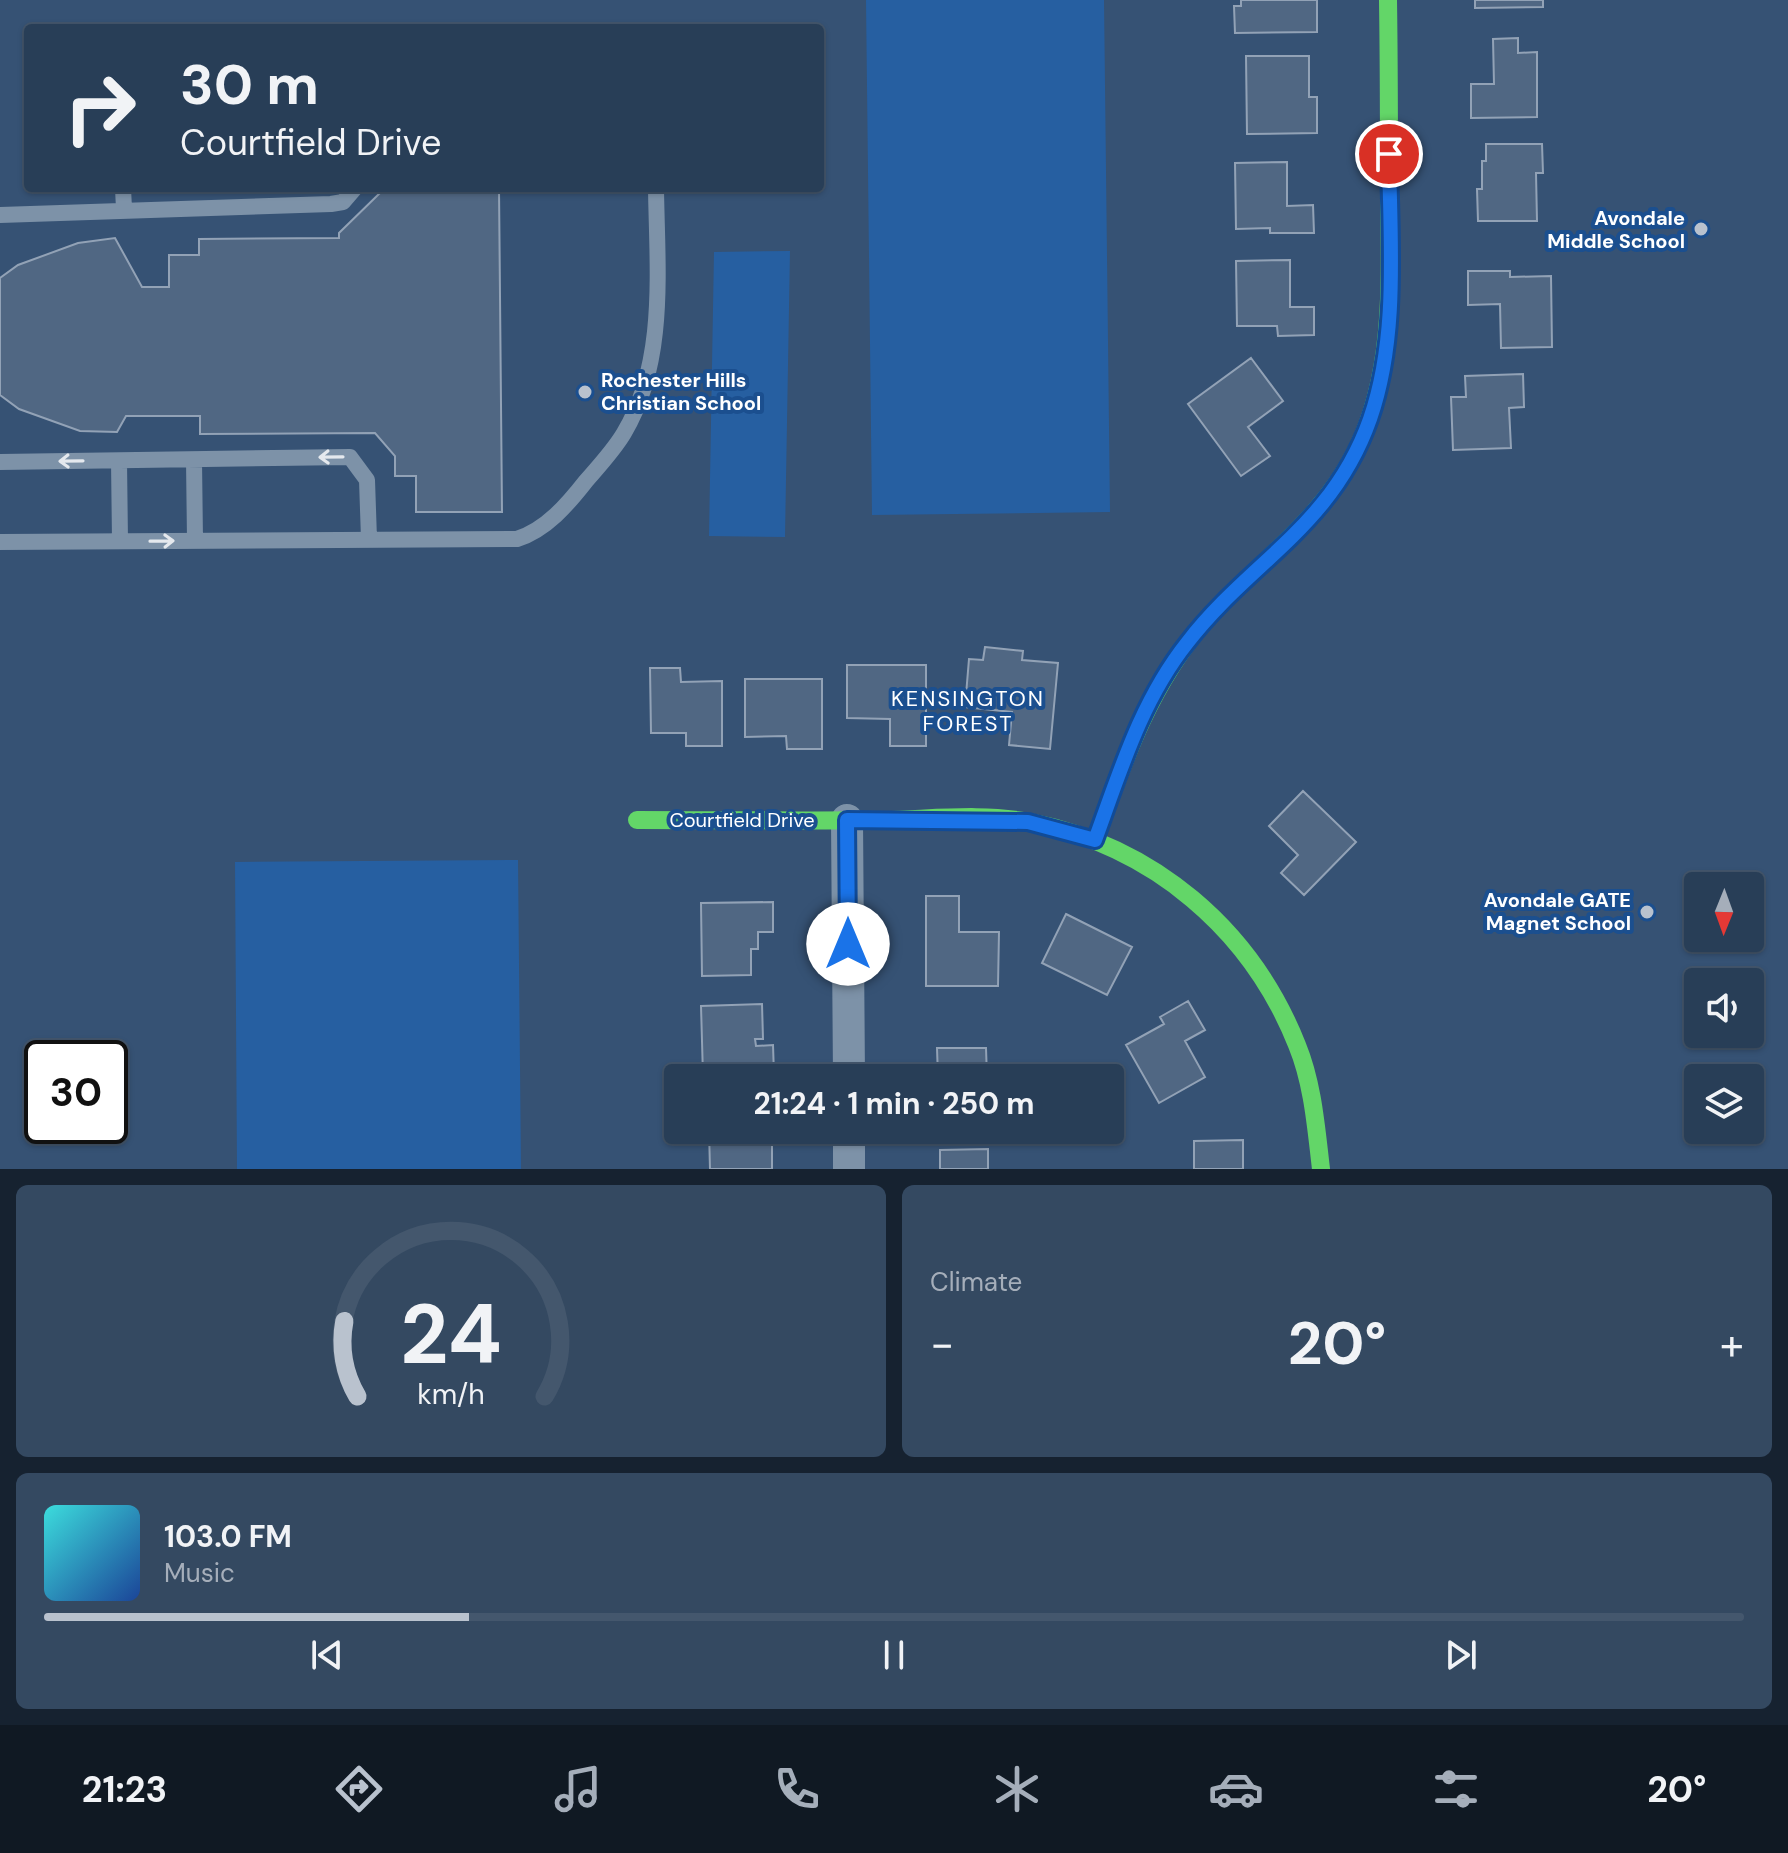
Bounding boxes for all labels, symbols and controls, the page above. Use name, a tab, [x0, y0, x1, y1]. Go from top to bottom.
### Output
text: 30 m	[180, 48, 319, 121]
icon: right	[48, 56, 152, 160]
text: Courtfield Drive	[180, 119, 441, 166]
pin	[1355, 120, 1423, 188]
icon: arrive	[1367, 132, 1411, 176]
place label: Avondale Middle School	[1547, 205, 1685, 254]
marker: Avondale Middle School	[1692, 220, 1710, 238]
place label: Rochester Hills Christian School	[601, 367, 761, 416]
marker: Rochester Hills Christian School	[576, 383, 594, 401]
one-way arrow	[318, 450, 345, 465]
one-way arrow	[58, 454, 85, 469]
one-way arrow	[148, 533, 175, 549]
district label: KENSINGTON FOREST	[891, 684, 1045, 738]
street label: Courtfield Drive	[669, 807, 815, 833]
north arrow	[1684, 872, 1764, 952]
map controls	[1684, 872, 1764, 1144]
place label: Avondale GATE Magnet School	[1484, 887, 1631, 936]
position arrow	[806, 902, 890, 986]
marker: Avondale GATE Magnet School	[1638, 903, 1656, 921]
button: sound	[1684, 968, 1764, 1048]
speed limit sign: 30	[24, 1040, 128, 1144]
button: layers	[1684, 1064, 1764, 1144]
text: 21:24 · 1 min · 250 m	[753, 1084, 1035, 1123]
text: Climate	[930, 1265, 1022, 1299]
text: 24	[400, 1280, 502, 1389]
text: 20°	[1288, 1304, 1386, 1383]
text: −	[930, 1315, 954, 1373]
text: +	[1720, 1315, 1744, 1373]
text: km/h	[417, 1376, 485, 1413]
text: 103.0 FM	[164, 1517, 292, 1556]
text: Music	[164, 1556, 235, 1590]
icon: previous	[305, 1633, 349, 1677]
icon: pause	[872, 1633, 916, 1677]
icon: next	[1439, 1633, 1483, 1677]
icon: directions	[331, 1761, 387, 1817]
icon: music	[550, 1761, 606, 1817]
icon: phone	[769, 1761, 825, 1817]
icon: climate	[989, 1761, 1045, 1817]
icon: car	[1208, 1761, 1264, 1817]
icon: filters	[1428, 1761, 1484, 1817]
text: 21:23	[82, 1766, 167, 1813]
text: 20°	[1647, 1766, 1706, 1813]

